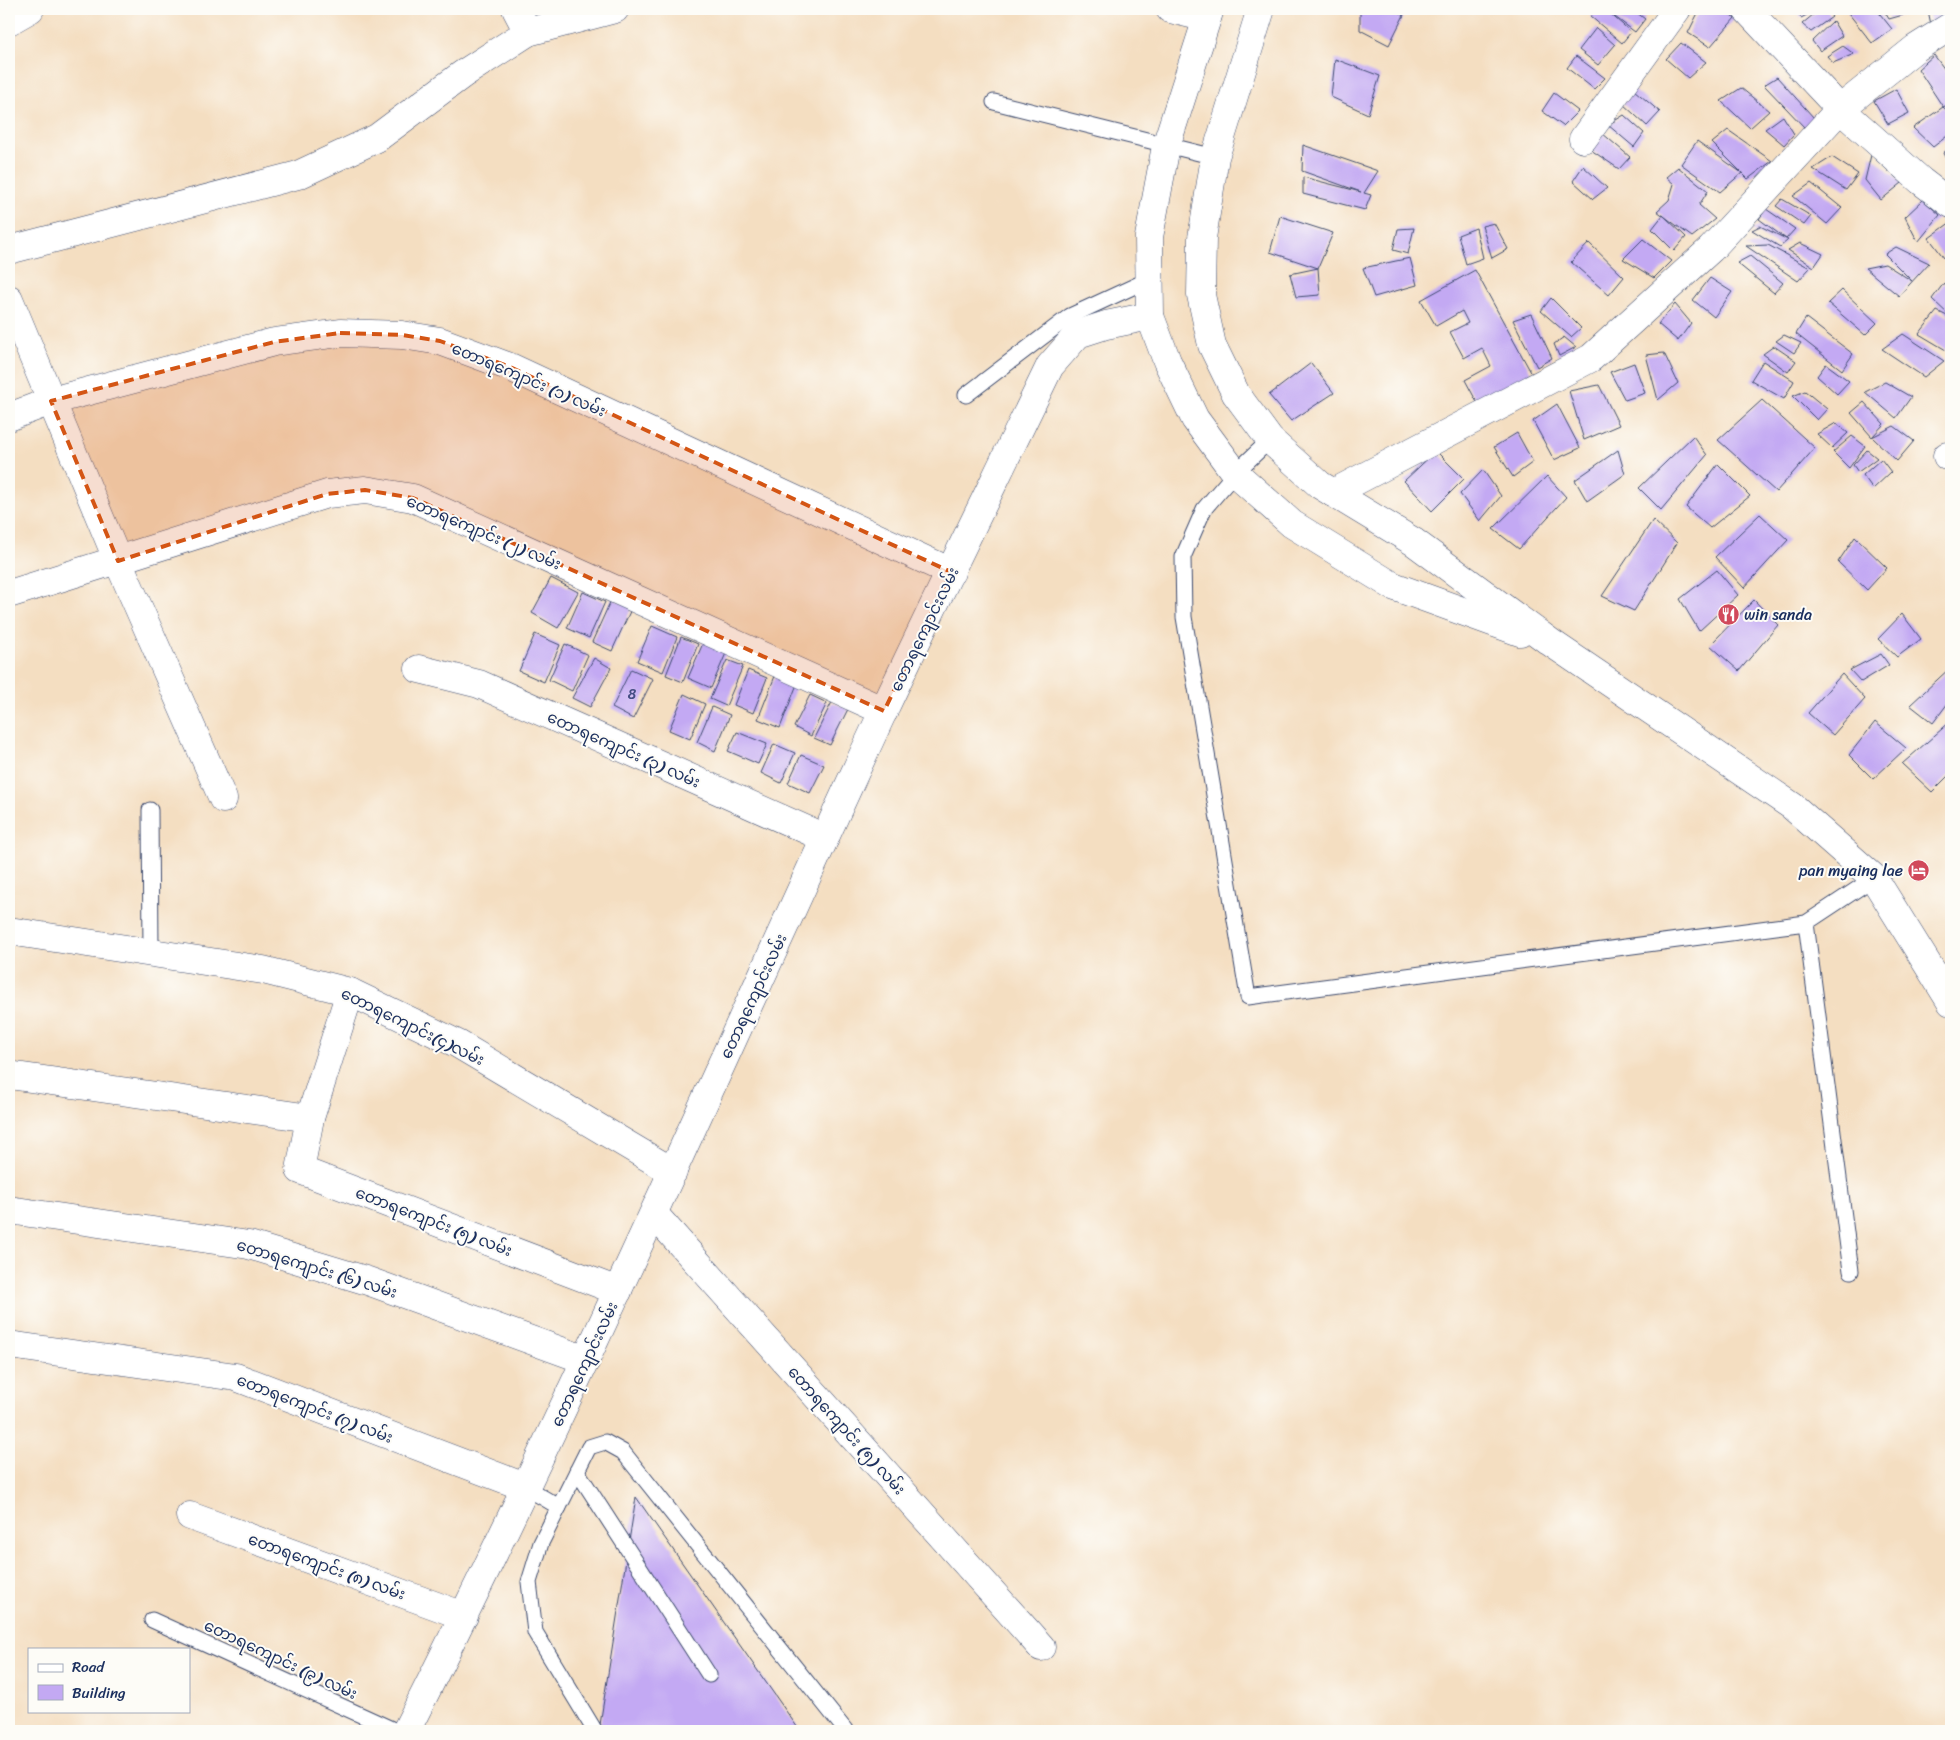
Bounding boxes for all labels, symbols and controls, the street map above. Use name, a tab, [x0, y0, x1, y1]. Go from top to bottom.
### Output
street label: တောရကျောင်း (၁) လမ်း	[447, 334, 611, 425]
street label: တောရကျောင်း (၂) လမ်း	[402, 487, 566, 578]
street label: တောရကျောင်းလမ်း	[882, 562, 967, 697]
place label: win sanda	[1744, 600, 1812, 629]
restaurant icon: win sanda	[1716, 602, 1740, 626]
house number: 8	[628, 682, 637, 707]
street label: တောရကျောင်း (၃) လမ်း	[542, 703, 705, 796]
place label: pan myaing lae	[1798, 856, 1903, 885]
hotel icon: pan myaing lae	[1907, 858, 1931, 882]
street label: တောရကျောင်းလမ်း	[712, 929, 795, 1064]
street label: တောရကျောင်း(၄)လမ်း	[336, 979, 490, 1074]
street label: တောရကျောင်း (၅) လမ်း	[351, 1178, 517, 1265]
street label: တောရကျောင်း (၆) လမ်း	[233, 1230, 401, 1307]
street label: တောရကျောင်းလမ်း	[543, 1297, 626, 1432]
street label: တောရကျောင်း (၅) လမ်း	[780, 1359, 913, 1502]
street label: တောရကျောင်း (၇) လမ်း	[232, 1365, 397, 1452]
street label: တောရကျောင်း (၈) လမ်း	[244, 1524, 410, 1608]
street label: တောရကျောင်း (၉) လမ်း	[199, 1611, 363, 1708]
legend	[28, 1648, 190, 1712]
text: Road	[72, 1654, 105, 1680]
text: Building	[72, 1680, 126, 1706]

